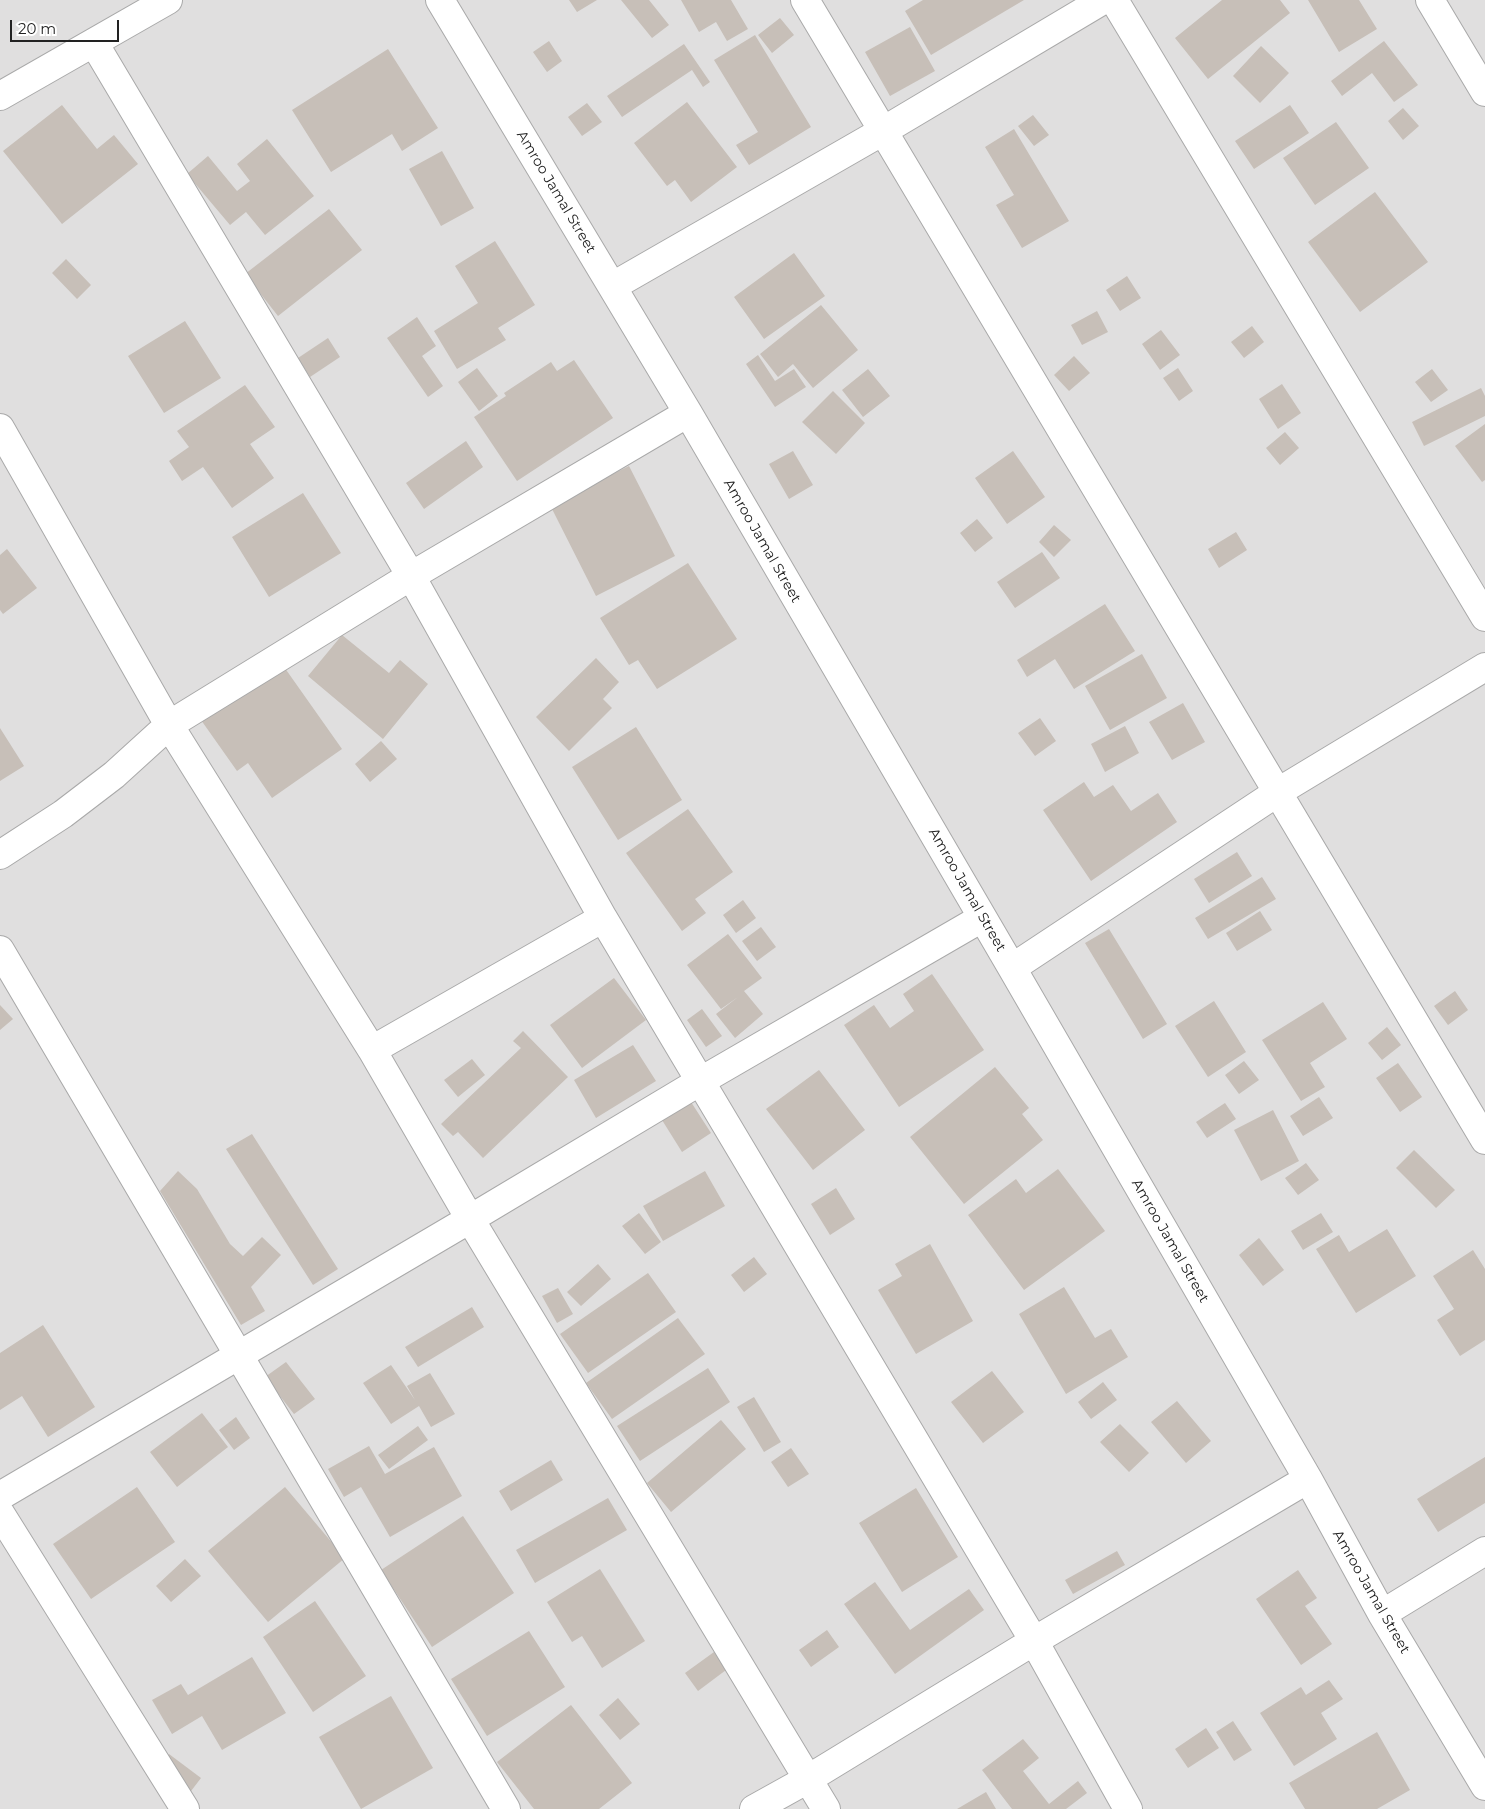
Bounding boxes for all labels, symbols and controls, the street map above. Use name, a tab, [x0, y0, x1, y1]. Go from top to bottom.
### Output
scale bar	[12, 10, 121, 42]
text: 20 m	[18, 19, 56, 38]
street label: Amroo Jamal Street	[513, 128, 599, 256]
street label: Amroo Jamal Street	[720, 476, 804, 606]
street label: Amroo Jamal Street	[925, 825, 1009, 955]
street label: Amroo Jamal Street	[1128, 1176, 1212, 1306]
street label: Amroo Jamal Street	[1329, 1527, 1413, 1657]

